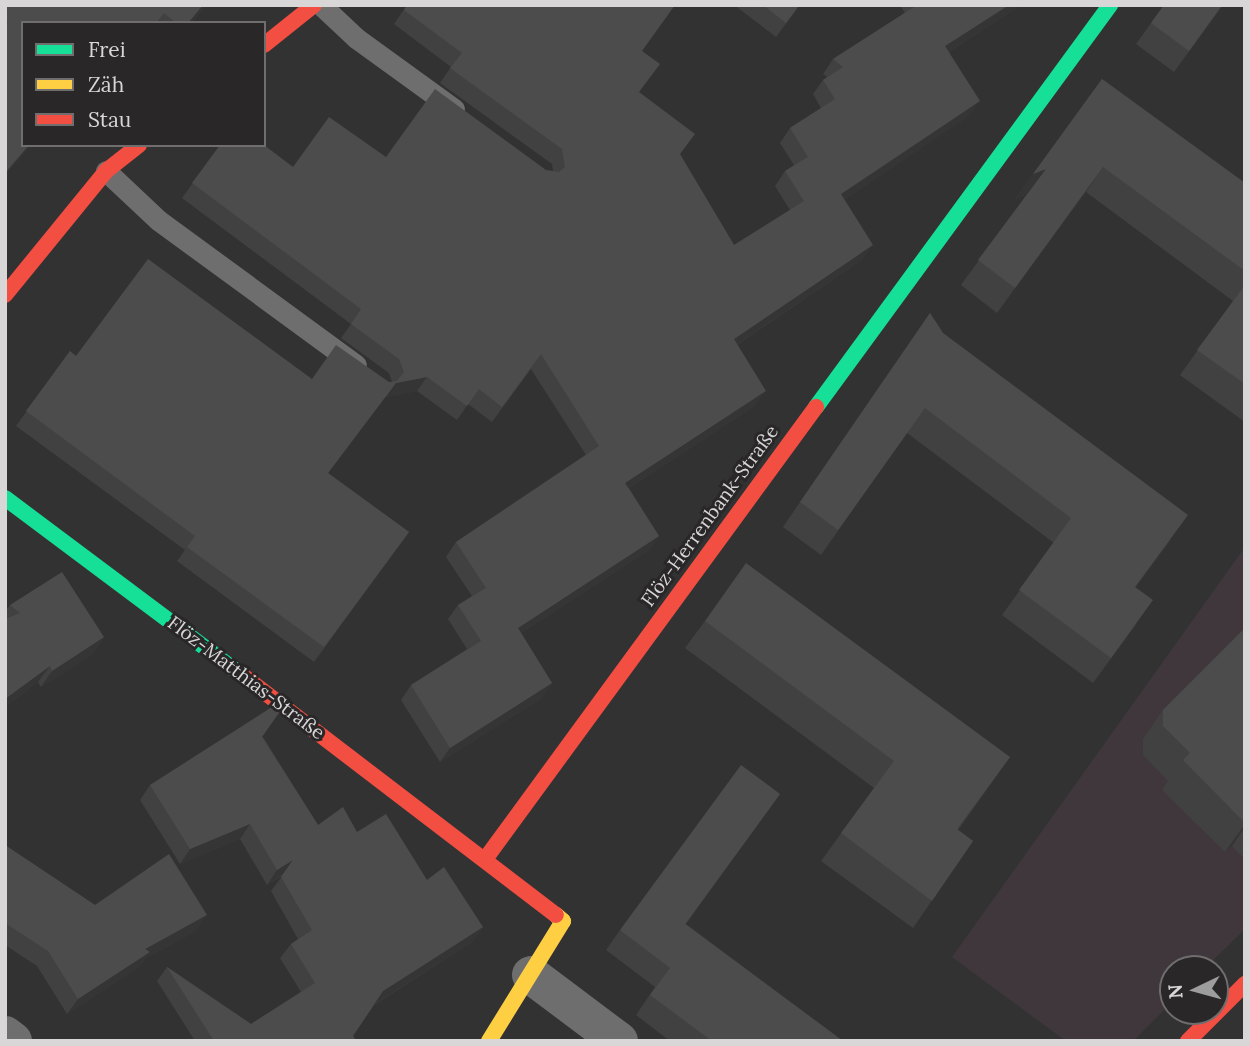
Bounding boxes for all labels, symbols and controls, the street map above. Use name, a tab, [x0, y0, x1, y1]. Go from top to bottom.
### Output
legend	[21, 21, 266, 147]
text: Frei	[88, 36, 126, 63]
text: Zäh	[88, 71, 124, 98]
text: Stau	[88, 106, 131, 133]
street label: Flöz-Herrenbank-Straße	[637, 421, 783, 611]
street label: Flöz-Matthias-Straße	[163, 612, 329, 744]
north arrow	[1159, 955, 1229, 1025]
text: N	[1162, 983, 1188, 1000]

